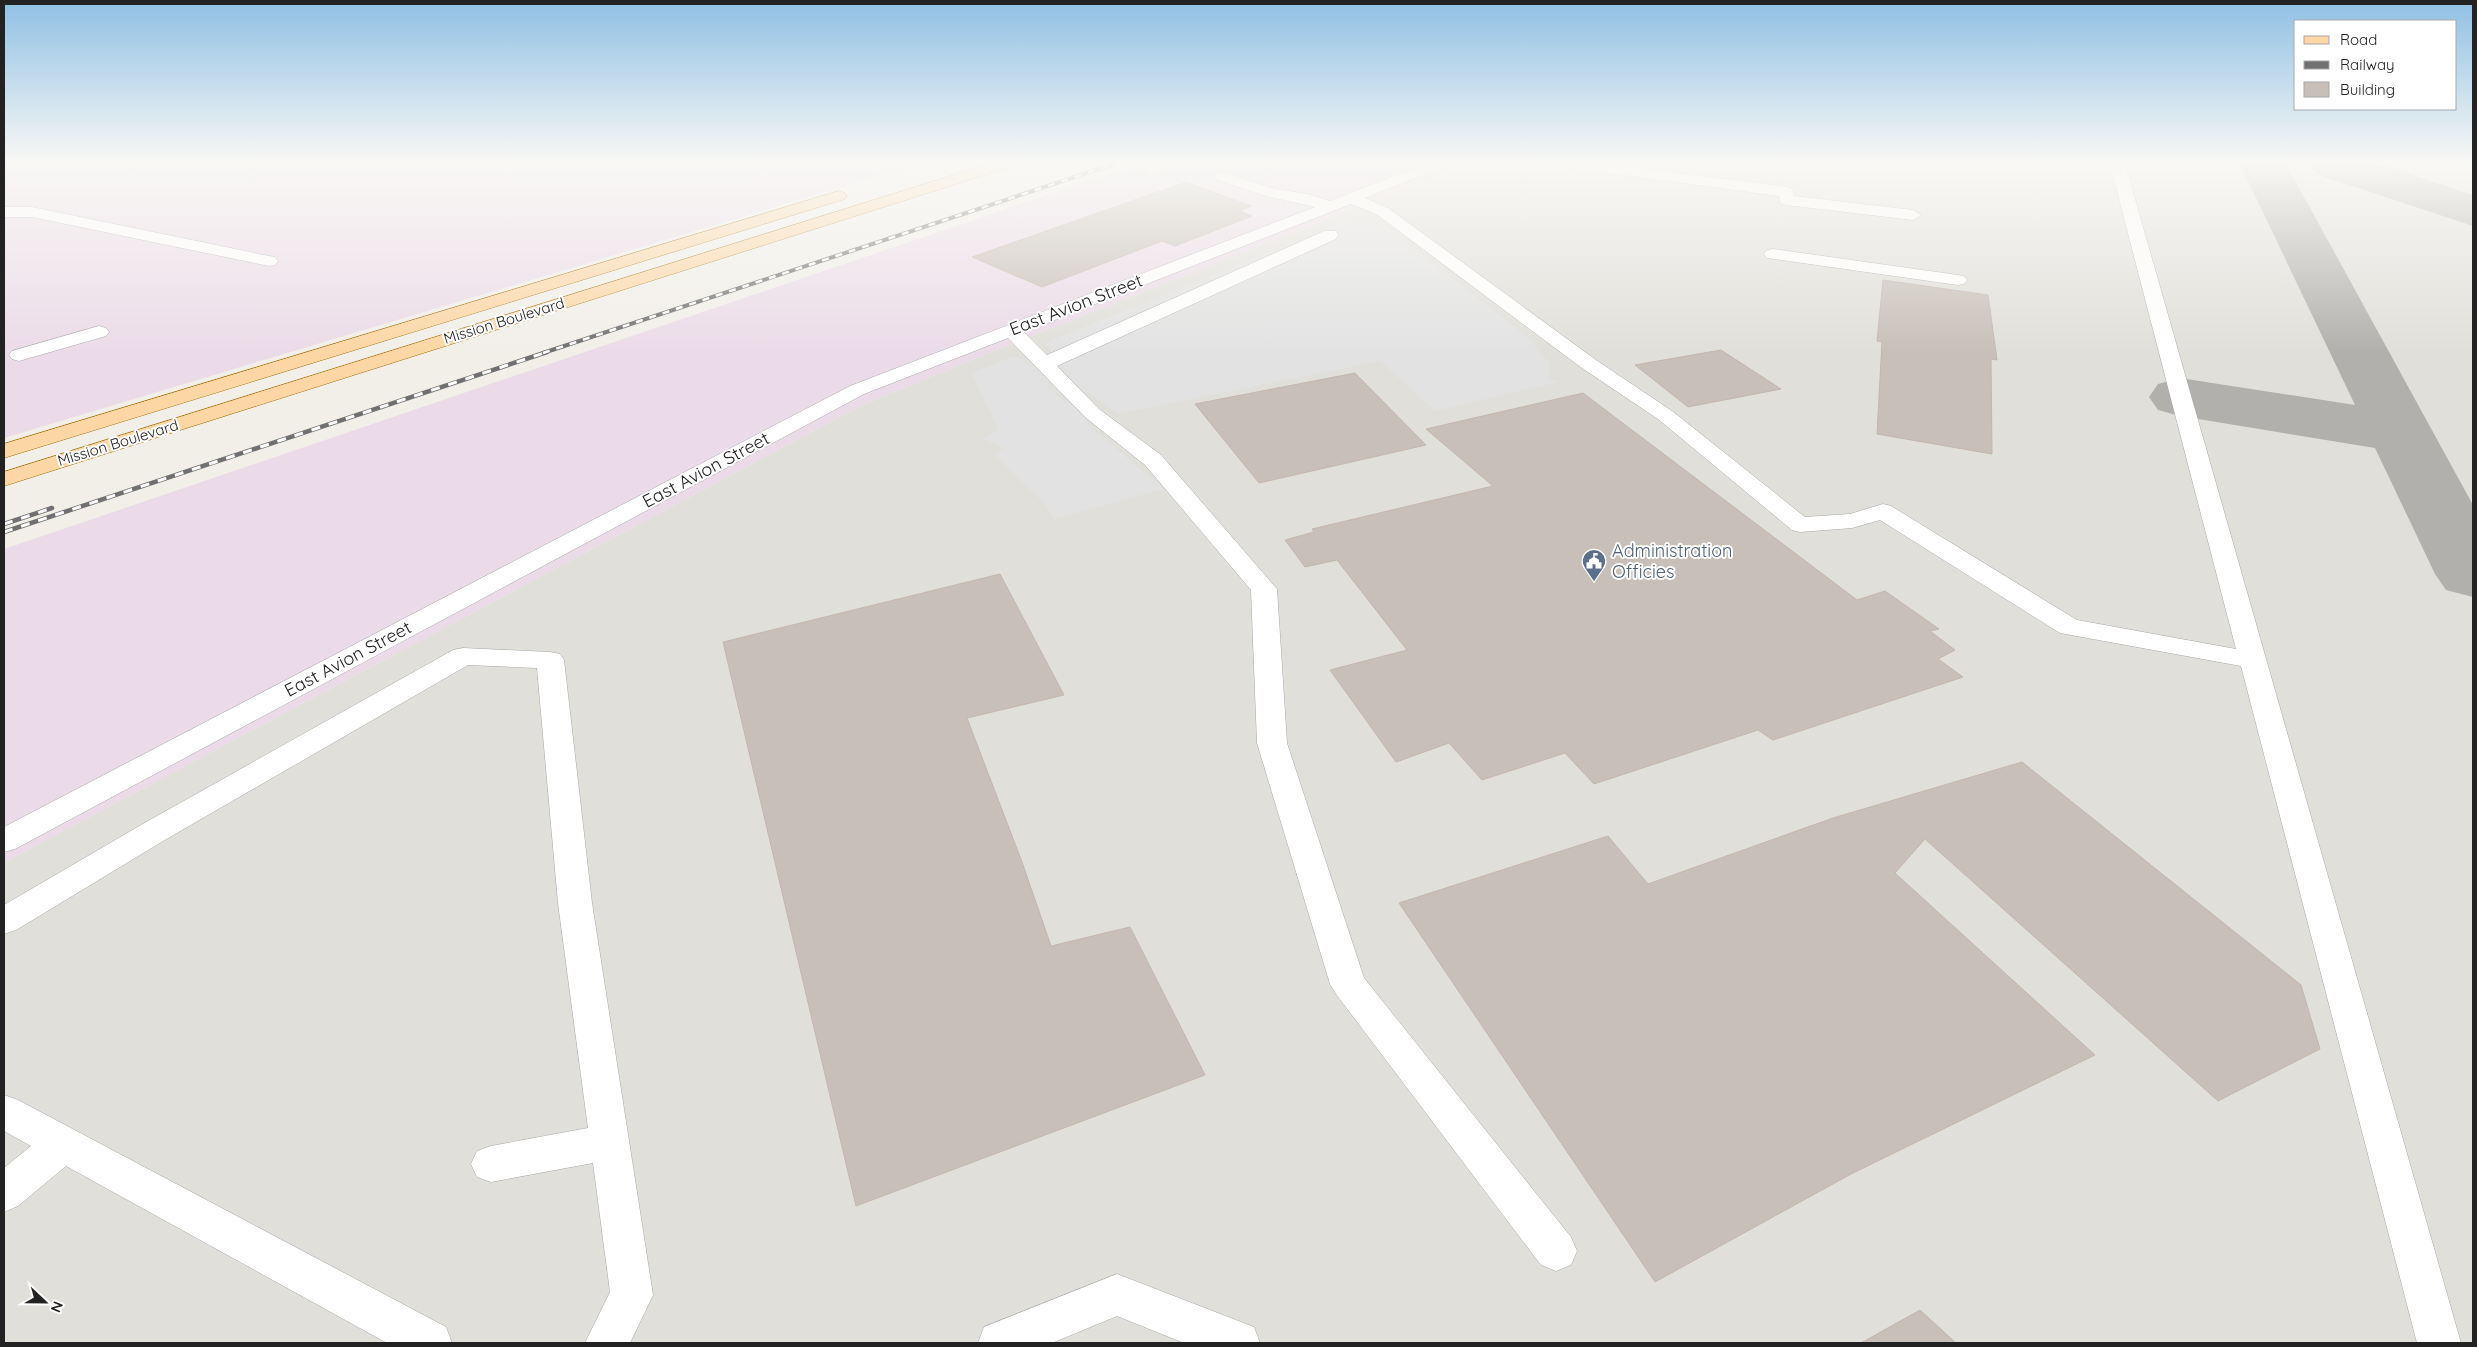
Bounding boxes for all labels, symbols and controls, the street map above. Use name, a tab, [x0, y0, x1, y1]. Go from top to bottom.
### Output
legend	[2294, 20, 2457, 110]
text: Road	[2340, 30, 2377, 49]
text: Railway	[2340, 55, 2395, 74]
text: Building	[2340, 80, 2395, 99]
street label: East Avion Street	[1006, 269, 1146, 340]
street label: Mission Boulevard	[441, 293, 567, 348]
street label: Mission Boulevard	[55, 415, 181, 470]
street label: East Avion Street	[638, 426, 773, 513]
place label: Administration Officies	[1612, 539, 1732, 583]
public building icon: Administration Officies	[1581, 548, 1607, 582]
street label: East Avion Street	[280, 615, 415, 702]
north arrow	[20, 1277, 70, 1327]
text: N	[47, 1299, 67, 1315]

